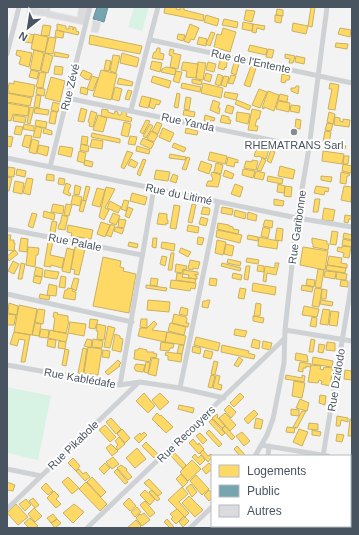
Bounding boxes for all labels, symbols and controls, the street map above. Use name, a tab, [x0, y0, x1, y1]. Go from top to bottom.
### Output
north arrow	[8, 8, 48, 48]
text: N	[17, 29, 29, 44]
street label: Rue de l'Entente	[210, 47, 292, 75]
street label: Rue Zévé	[58, 62, 82, 112]
street label: Rue Yanda	[160, 111, 217, 134]
marker: RHEMATRANS Sarl	[289, 127, 299, 137]
place label: RHEMATRANS Sarl	[245, 139, 343, 151]
street label: Rue du Litimé	[145, 181, 213, 207]
street label: Rue Garibonne	[286, 189, 308, 265]
street label: Rue Palale	[47, 231, 103, 253]
street label: Rue Dzidodo	[325, 348, 347, 412]
street label: Rue Kablédafe	[43, 366, 117, 390]
street label: Rue Recouyers	[155, 403, 218, 465]
street label: Rue Pikabole	[45, 418, 101, 472]
legend	[211, 455, 351, 527]
text: Logements	[247, 464, 306, 478]
text: Public	[247, 484, 280, 498]
text: Autres	[247, 504, 282, 518]

